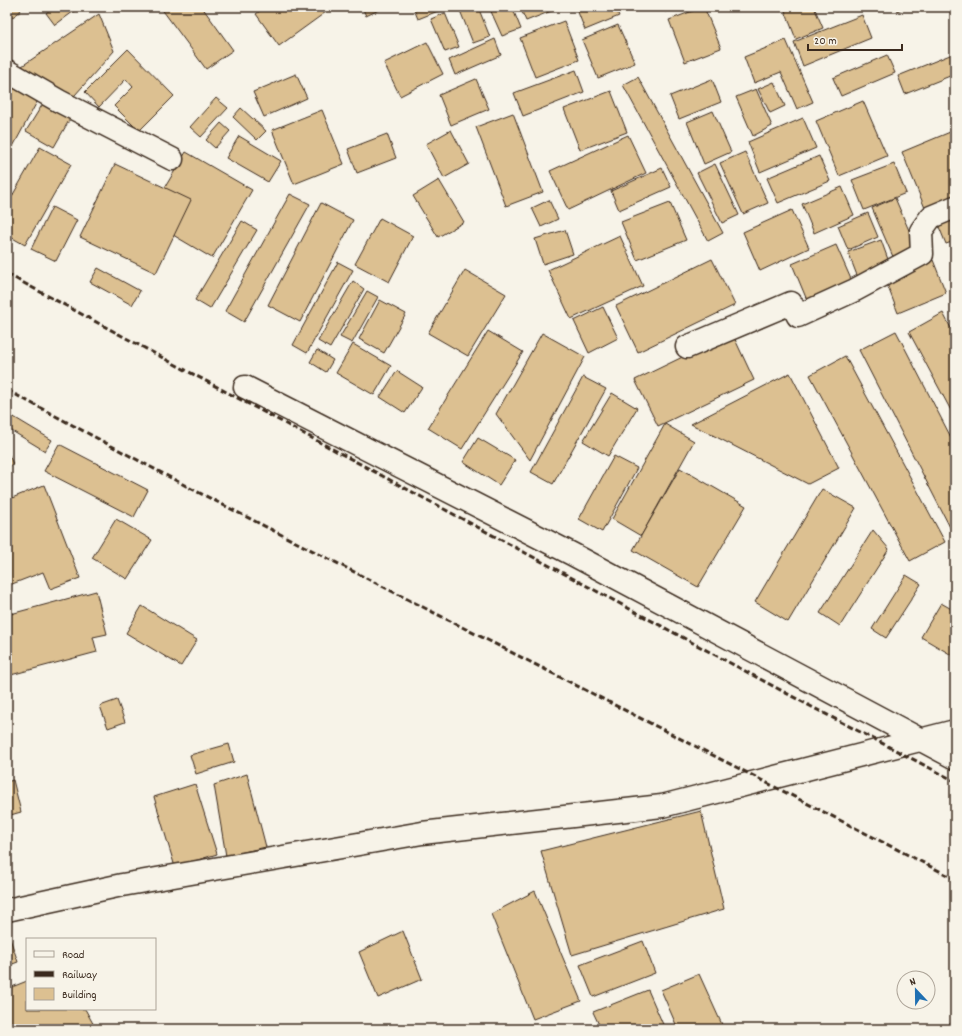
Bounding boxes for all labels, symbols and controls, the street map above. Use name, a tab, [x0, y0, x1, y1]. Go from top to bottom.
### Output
scale bar	[808, 26, 902, 52]
text: 20 m	[814, 33, 837, 50]
legend	[26, 938, 156, 1010]
text: Road	[62, 947, 84, 964]
text: Railway	[62, 967, 98, 984]
north arrow	[896, 970, 936, 1010]
text: N	[907, 974, 919, 991]
text: Building	[62, 987, 97, 1004]

